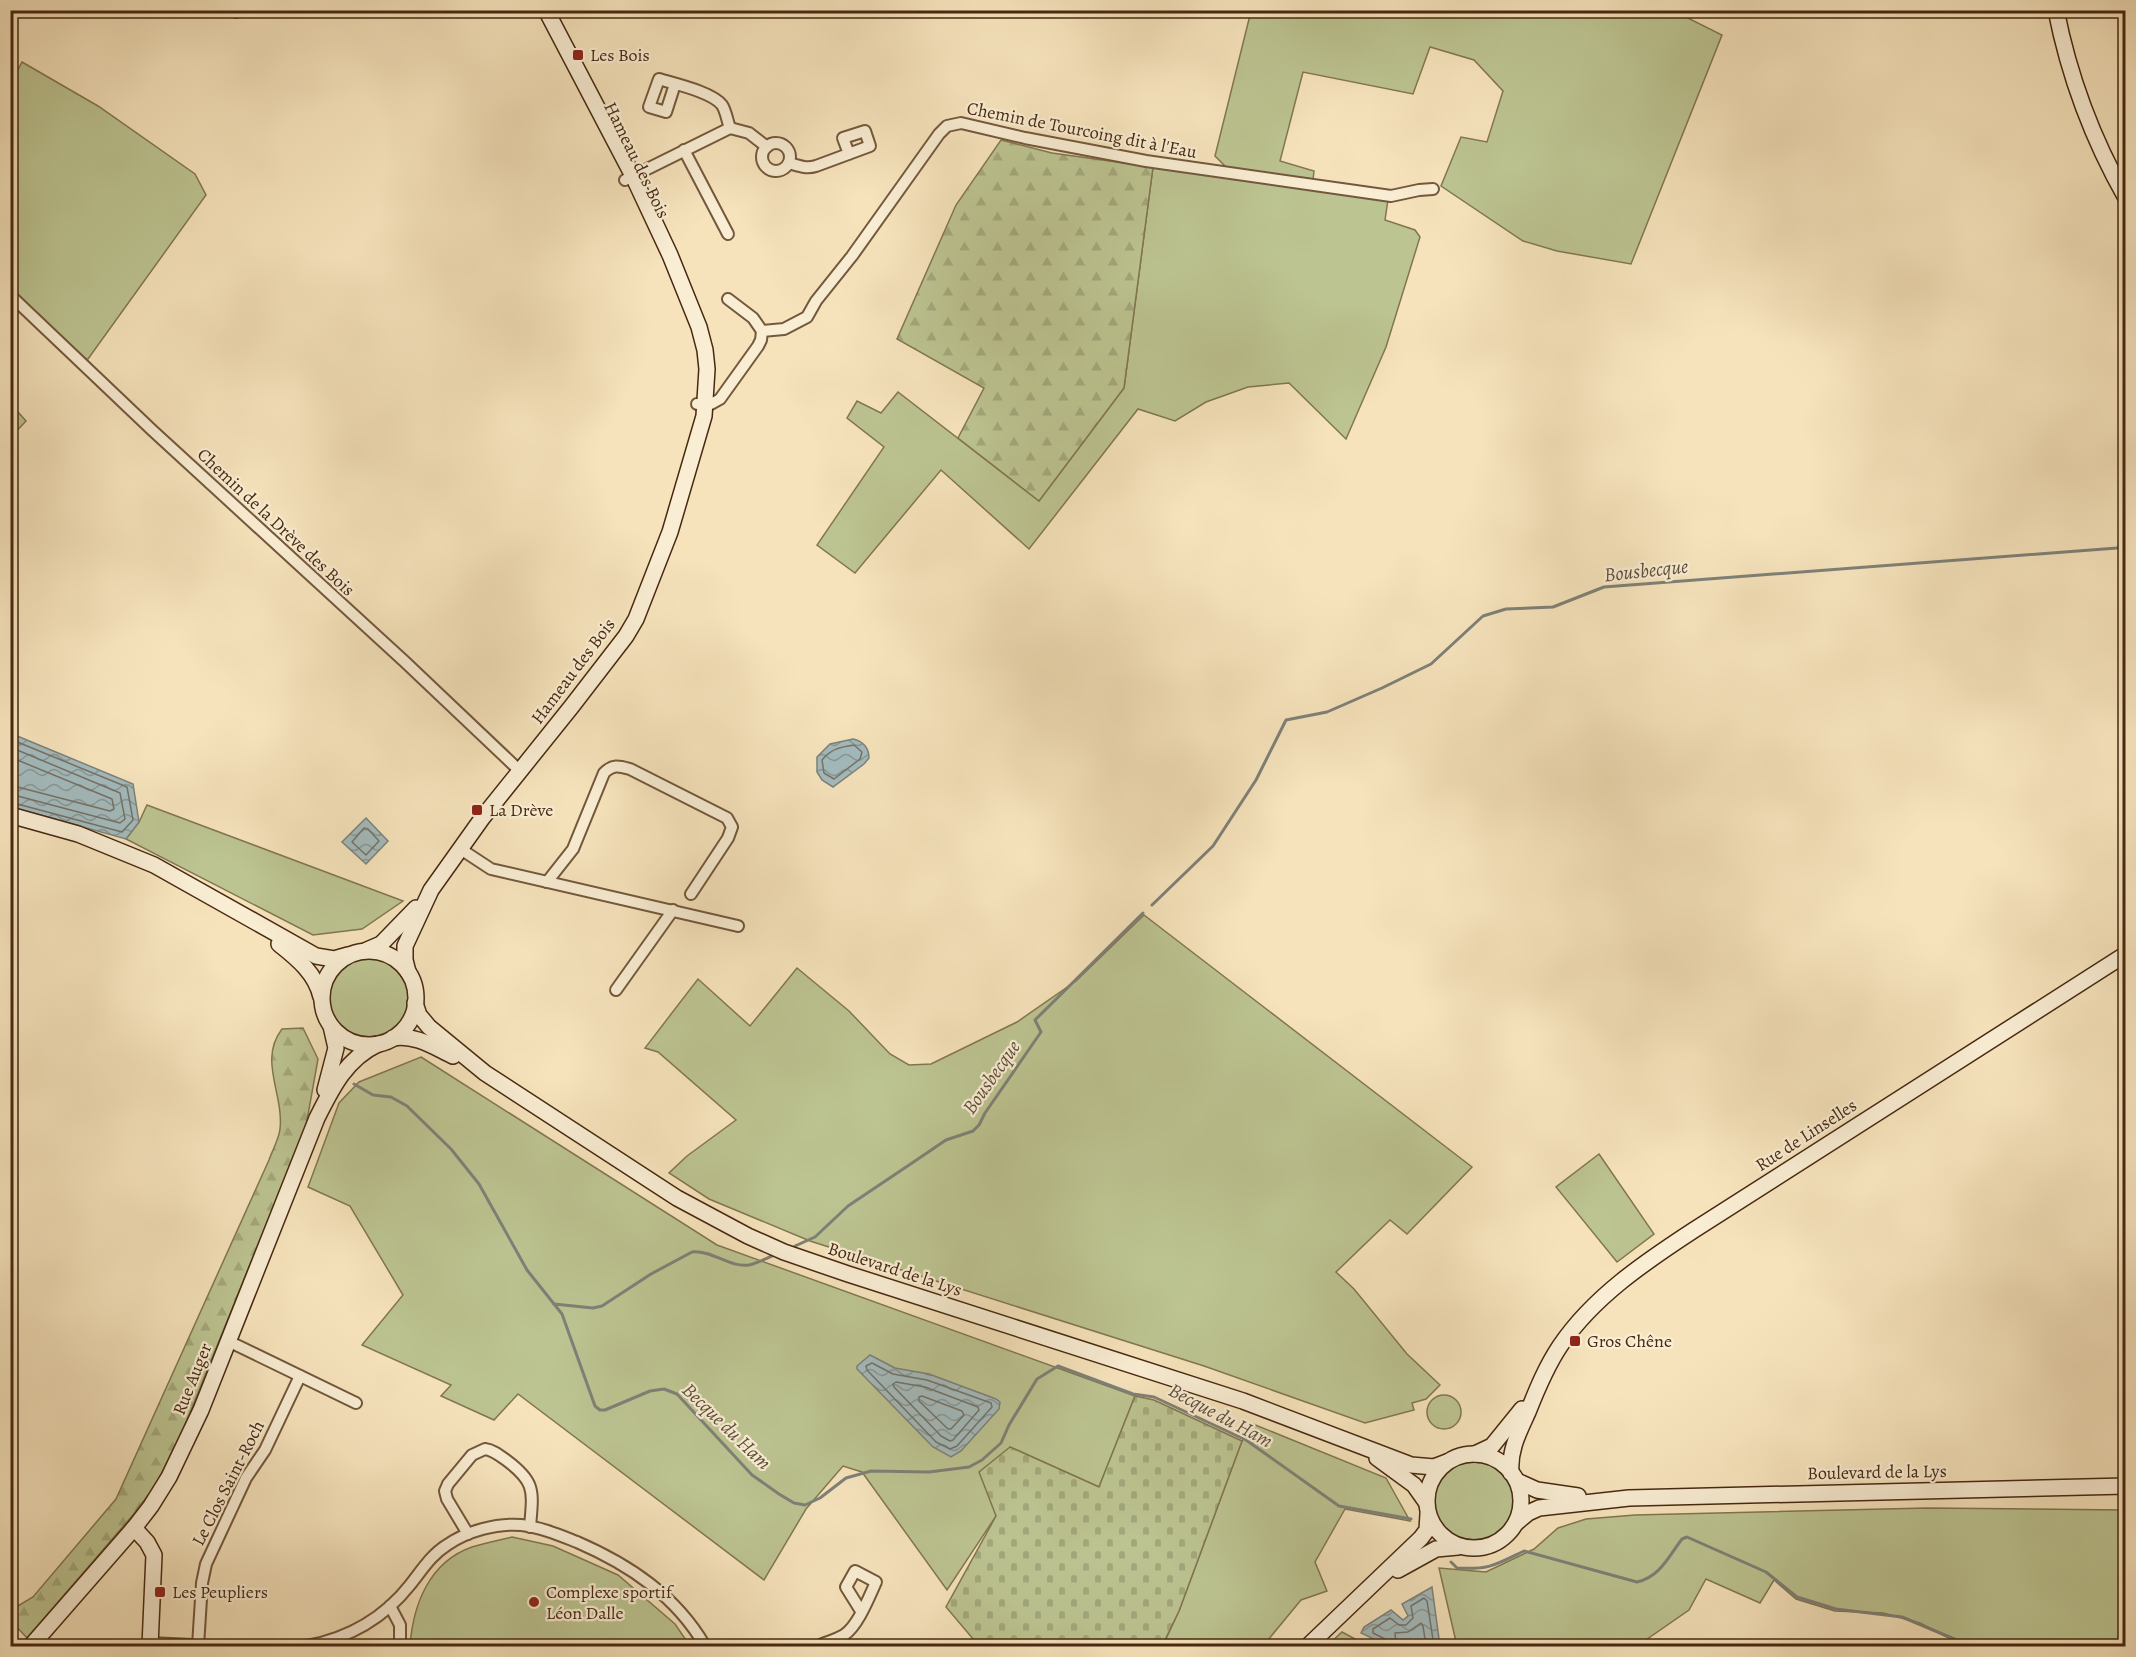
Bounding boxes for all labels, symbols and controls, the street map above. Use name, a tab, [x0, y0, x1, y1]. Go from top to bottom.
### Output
place label: Les Bois	[590, 43, 650, 67]
marker: Les Bois	[571, 48, 585, 62]
street label: Chemin de Tourcoing dit à l'Eau	[965, 96, 1199, 164]
street label: Hameau des Bois	[598, 98, 676, 222]
street label: Chemin de la Drève des Bois	[192, 443, 360, 601]
water label: Bousbecque	[1603, 553, 1689, 588]
street label: Hameau des Bois	[525, 613, 621, 729]
place label: La Drève	[489, 798, 553, 822]
marker: La Drève	[470, 803, 484, 817]
water label: Bousbecque	[956, 1035, 1027, 1120]
street label: Rue de Linselles	[1751, 1093, 1861, 1177]
street label: Boulevard de la Lys	[825, 1236, 965, 1302]
place label: Gros Chêne	[1587, 1329, 1672, 1353]
marker: Gros Chêne	[1568, 1334, 1582, 1348]
street label: Rue Auger	[167, 1339, 217, 1419]
water label: Becque du Ham	[676, 1377, 777, 1476]
water label: Becque du Ham	[1164, 1377, 1278, 1454]
street label: Le Clos Saint-Roch	[186, 1416, 270, 1550]
street label: Boulevard de la Lys	[1807, 1459, 1947, 1485]
place label: Les Peupliers	[172, 1580, 268, 1604]
place label: Complexe sportif Léon Dalle	[546, 1580, 675, 1625]
marker: Les Peupliers	[153, 1585, 167, 1599]
marker: Complexe sportif Léon Dalle	[527, 1595, 541, 1609]

